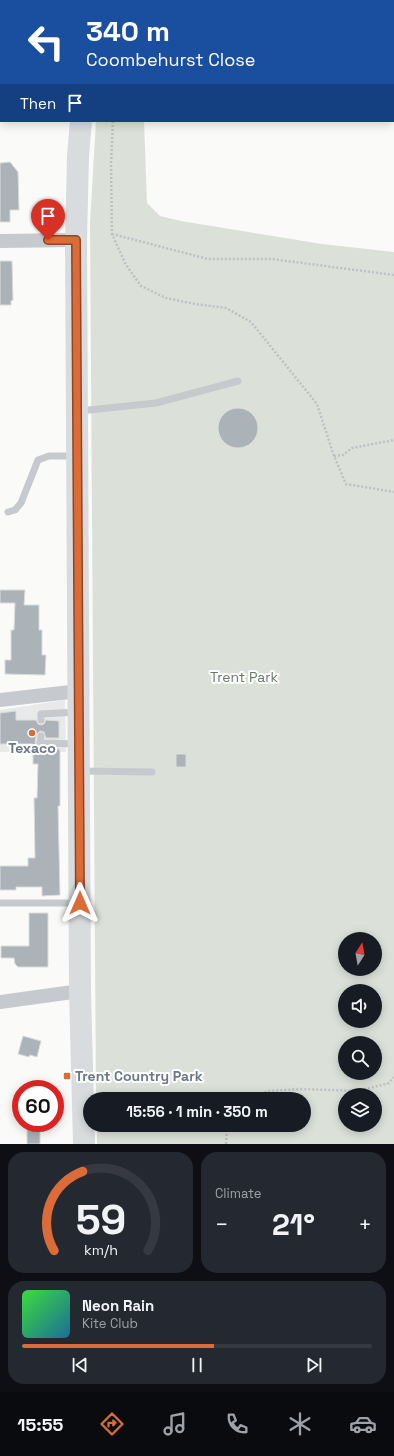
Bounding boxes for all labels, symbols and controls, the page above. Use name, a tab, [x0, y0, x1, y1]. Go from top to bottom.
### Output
text: 340 m	[86, 13, 170, 49]
icon: left	[20, 16, 72, 68]
text: Coombehurst Close	[86, 48, 255, 71]
icon: arrive	[64, 92, 86, 114]
text: Then	[20, 94, 56, 113]
pin	[31, 199, 65, 240]
icon: arrive	[37, 205, 59, 227]
park label: Trent Park	[210, 668, 278, 686]
marker: Texaco	[27, 728, 37, 738]
place label: Texaco	[8, 739, 56, 757]
position arrow	[59, 882, 101, 924]
north arrow	[338, 932, 382, 976]
map controls	[338, 932, 382, 1132]
button: sound	[338, 984, 382, 1028]
button: search	[338, 1036, 382, 1080]
place label: Trent Country Park	[75, 1067, 203, 1085]
marker: Trent Country Park	[62, 1071, 72, 1081]
speed limit sign: 60	[12, 1080, 64, 1132]
button: layers	[338, 1088, 382, 1132]
text: 15:56 · 1 min · 350 m	[126, 1102, 268, 1121]
text: Climate	[215, 1185, 261, 1202]
text: 59	[75, 1192, 126, 1245]
text: 21°	[272, 1205, 315, 1244]
text: −	[215, 1210, 229, 1238]
text: +	[358, 1210, 372, 1238]
text: km/h	[83, 1240, 118, 1258]
text: Neon Rain	[82, 1296, 154, 1315]
text: Kite Club	[82, 1315, 138, 1332]
icon: previous	[69, 1354, 91, 1376]
icon: pause	[186, 1354, 208, 1376]
icon: next	[303, 1354, 325, 1376]
icon: directions	[98, 1410, 126, 1438]
icon: music	[161, 1410, 189, 1438]
icon: phone	[223, 1410, 251, 1438]
icon: climate	[286, 1410, 314, 1438]
icon: car	[349, 1410, 377, 1438]
text: 15:55	[17, 1413, 63, 1436]

